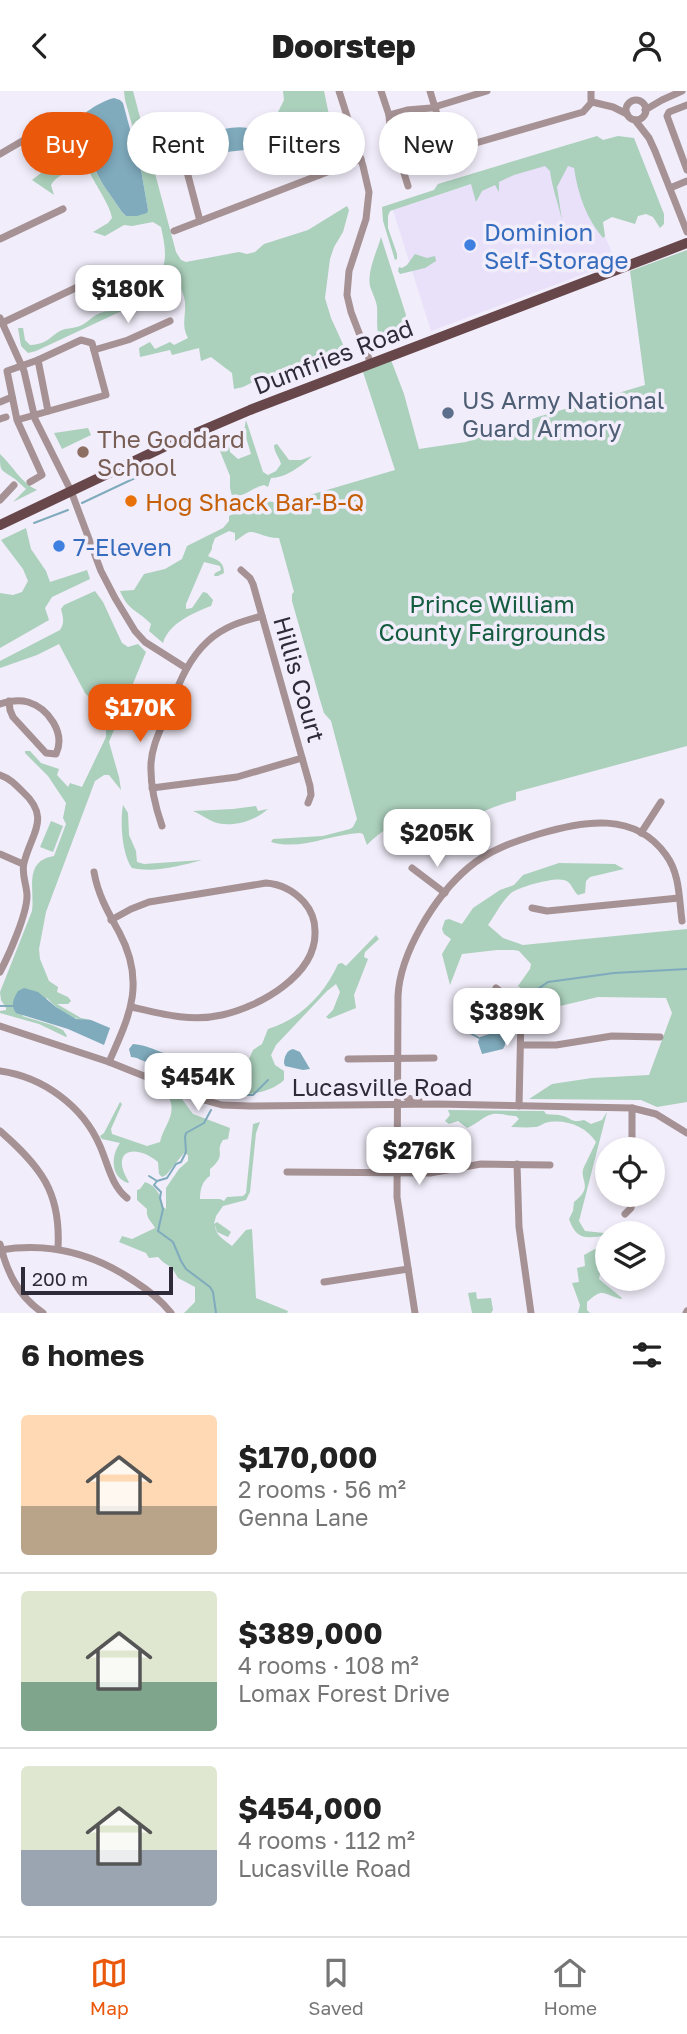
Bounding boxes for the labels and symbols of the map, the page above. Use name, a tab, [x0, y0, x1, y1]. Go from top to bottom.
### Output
place label: Dominion Self-Storage	[484, 217, 628, 274]
marker: Dominion Self-Storage	[462, 237, 478, 253]
pin: $180K	[79, 265, 177, 325]
street label: Dumfries Road	[249, 312, 417, 400]
place label: US Army National Guard Armory	[462, 385, 665, 442]
marker: US Army National Guard Armory	[440, 405, 456, 421]
place label: The Goddard School	[97, 424, 245, 481]
marker: The Goddard School	[75, 444, 91, 460]
place label: Hog Shack Bar-B-Q	[145, 487, 364, 516]
marker: Hog Shack Bar-B-Q	[123, 493, 139, 509]
place label: 7-Eleven	[73, 532, 172, 561]
marker: 7-Eleven	[51, 538, 67, 554]
park label: Prince William County Fairgrounds	[378, 589, 606, 646]
street label: Hillis Court	[268, 613, 332, 745]
pin: $170K	[91, 685, 189, 744]
pin: $205K	[388, 809, 486, 869]
pin: $389K	[458, 989, 556, 1048]
pin: $454K	[149, 1053, 247, 1113]
street label: Lucasville Road	[292, 1072, 472, 1101]
pin: $276K	[370, 1127, 468, 1187]
scale bar	[21, 1264, 173, 1296]

